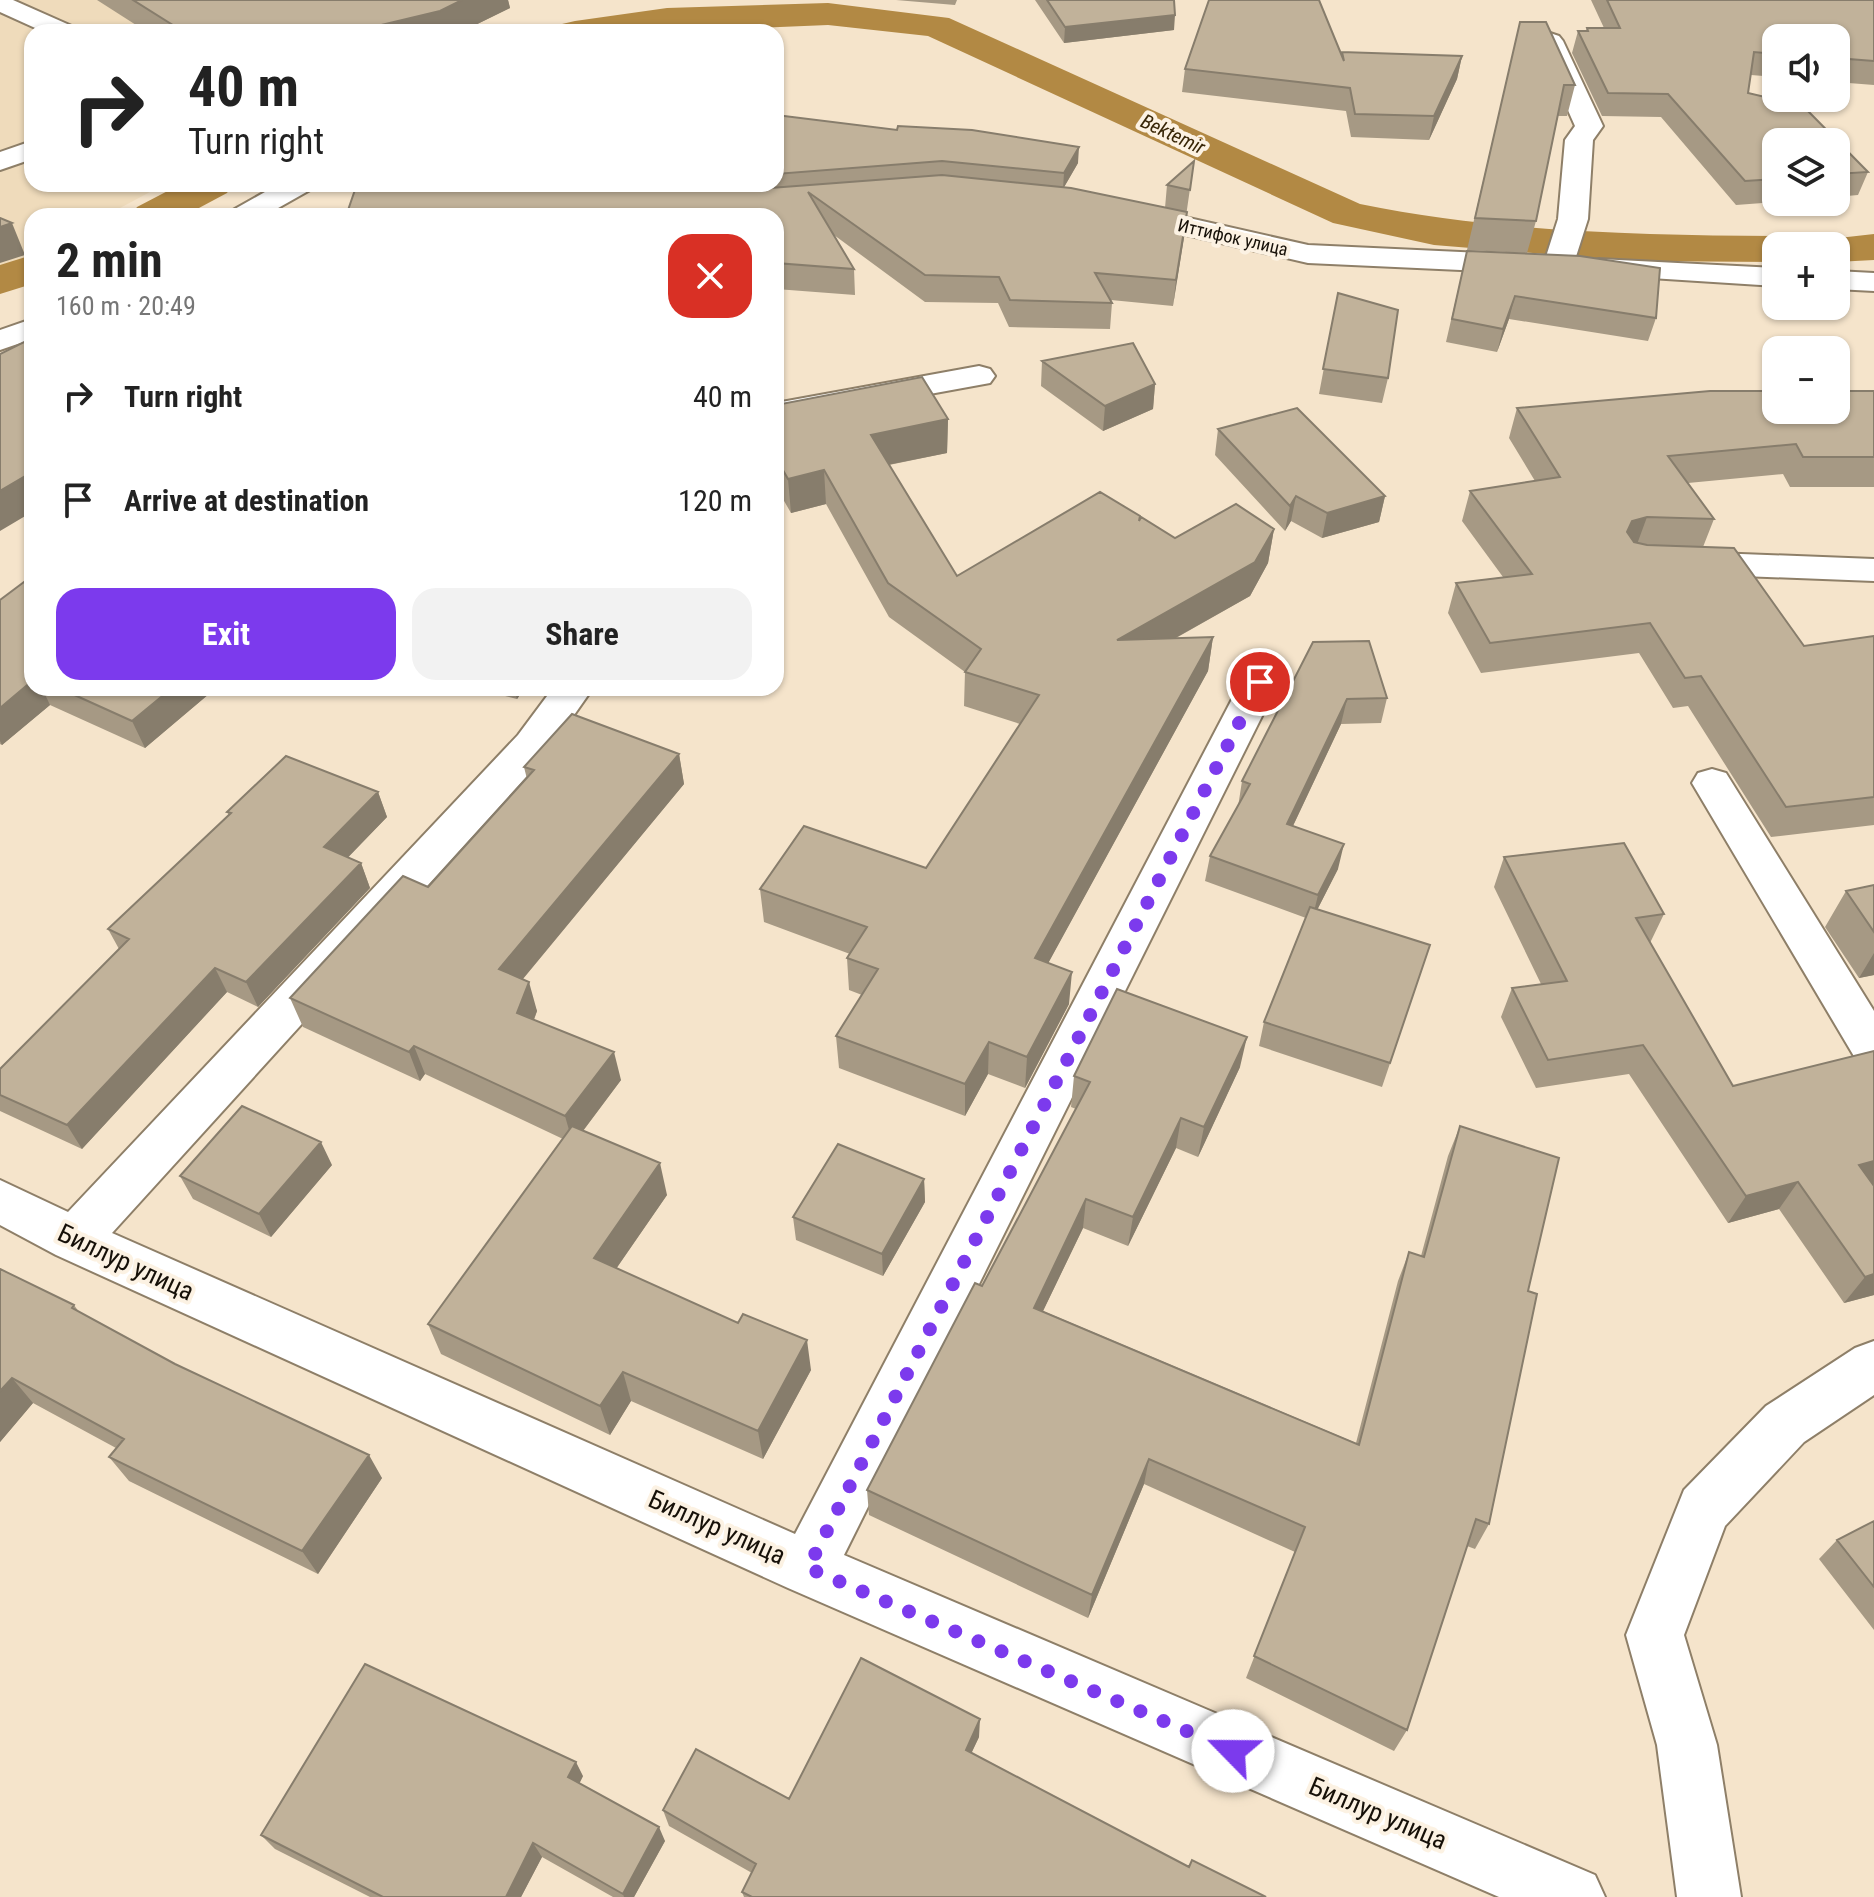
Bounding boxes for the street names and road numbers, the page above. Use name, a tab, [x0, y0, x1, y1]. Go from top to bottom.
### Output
street label: Иттифок улица	[1176, 214, 1290, 260]
street label: Биллур улица	[53, 1217, 199, 1307]
street label: Биллур улица	[644, 1483, 790, 1571]
street label: Биллур улица	[1305, 1771, 1451, 1855]

